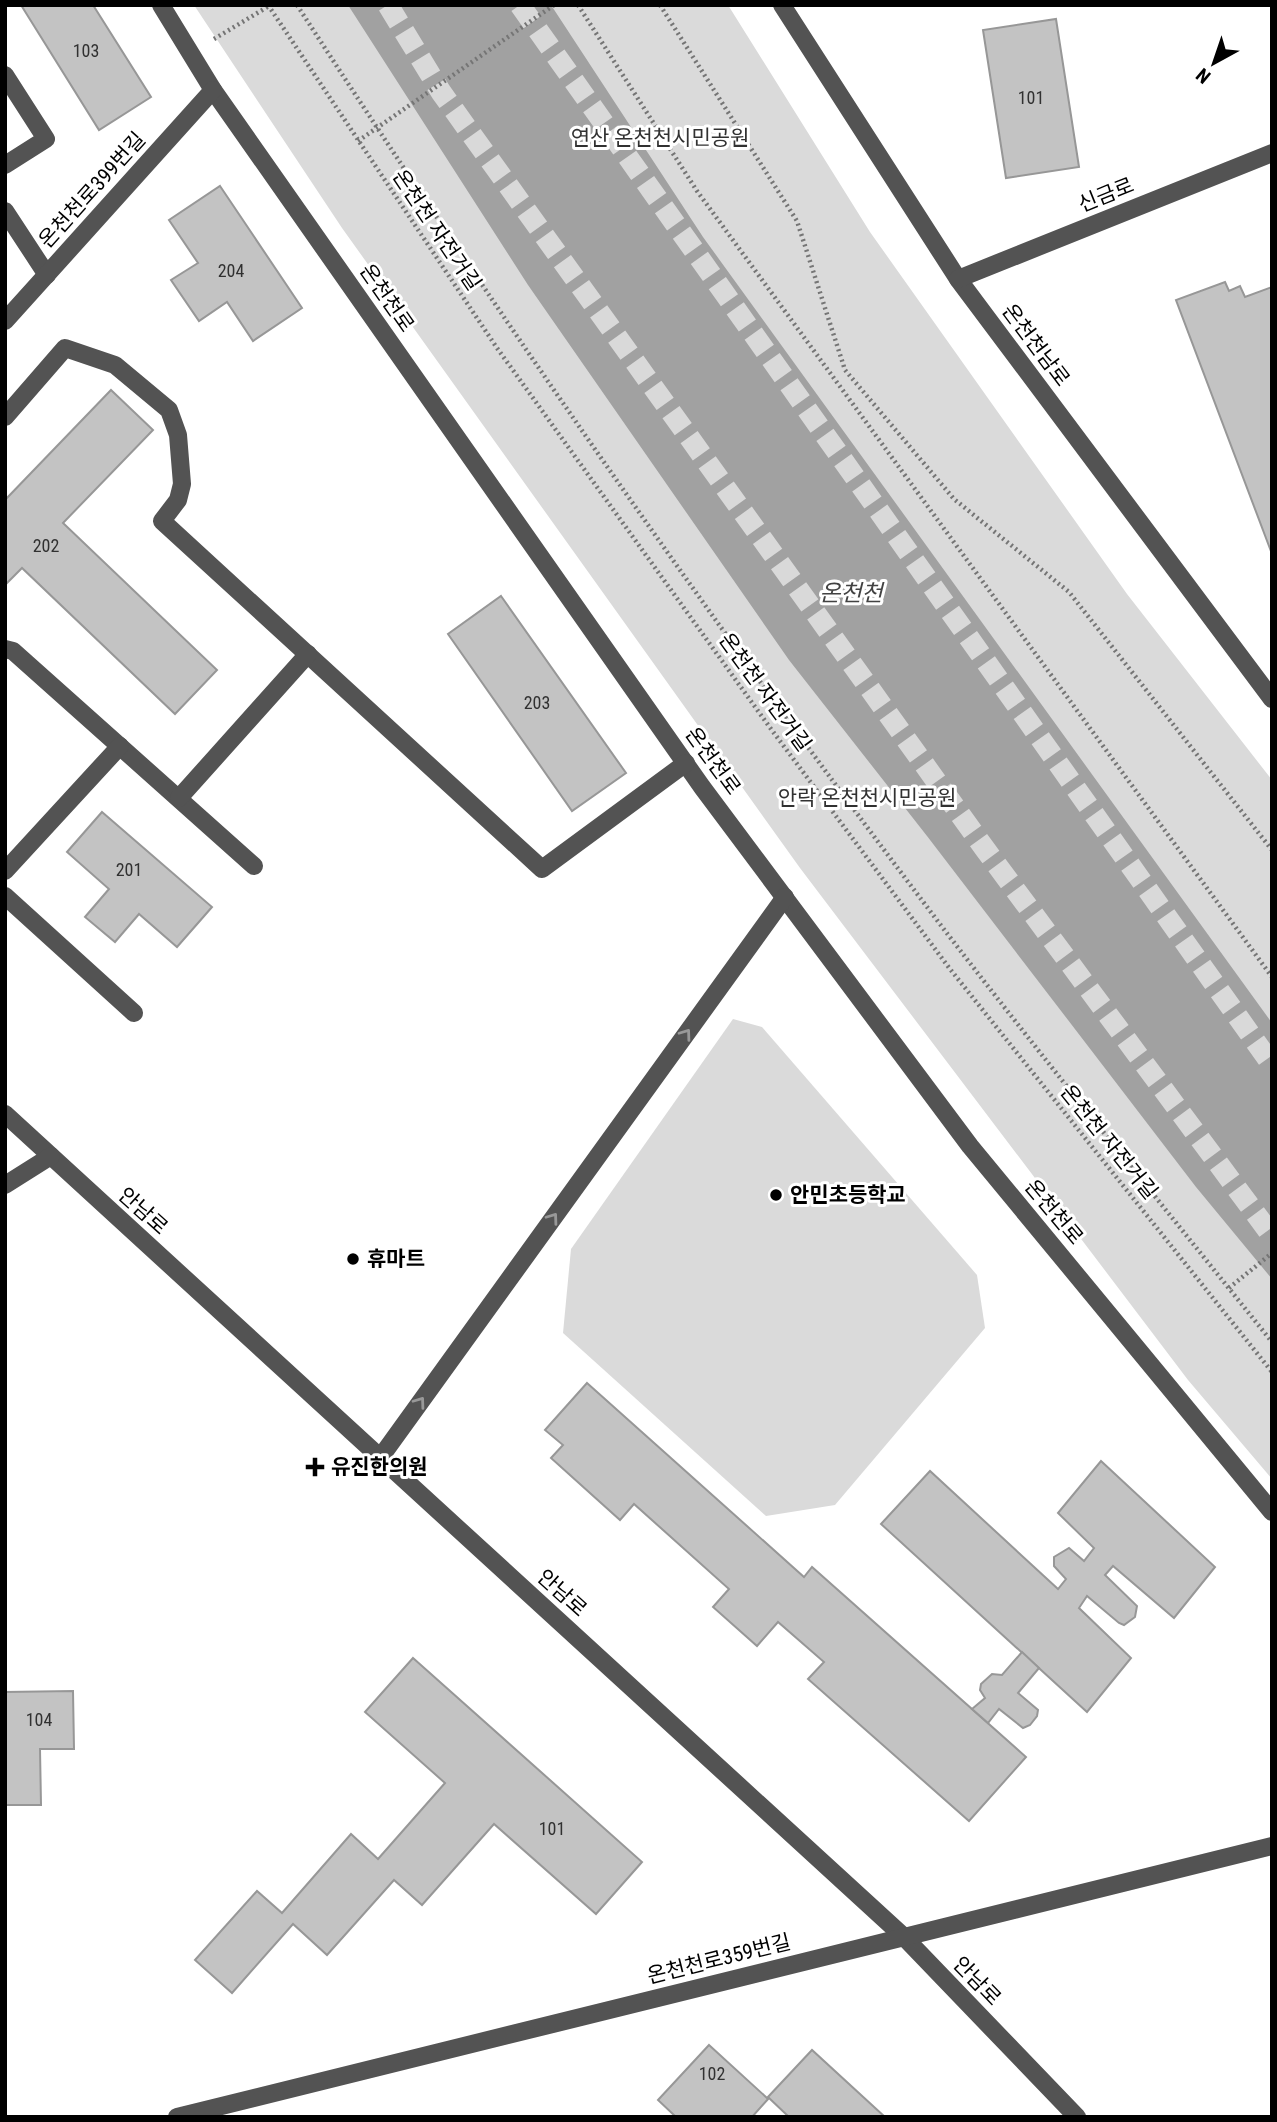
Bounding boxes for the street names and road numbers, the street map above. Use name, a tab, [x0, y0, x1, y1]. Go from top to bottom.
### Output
street label: 온천천로399번길	[34, 127, 150, 253]
street label: 온천천 자전거길	[388, 165, 486, 295]
street label: 신금로	[1075, 173, 1137, 217]
street label: 온천천로	[355, 259, 419, 337]
street label: 온천천남로	[997, 299, 1075, 391]
street label: 온천천 자전거길	[714, 628, 816, 756]
street label: 온천천로	[681, 723, 745, 799]
street label: 온천천 자전거길	[1056, 1080, 1162, 1204]
street label: 온천천로	[1020, 1175, 1088, 1249]
street label: 안남로	[113, 1183, 173, 1239]
street label: 안남로	[532, 1565, 592, 1621]
street label: 온천천로359번길	[645, 1930, 793, 1988]
street label: 안남로	[948, 1952, 1006, 2010]

